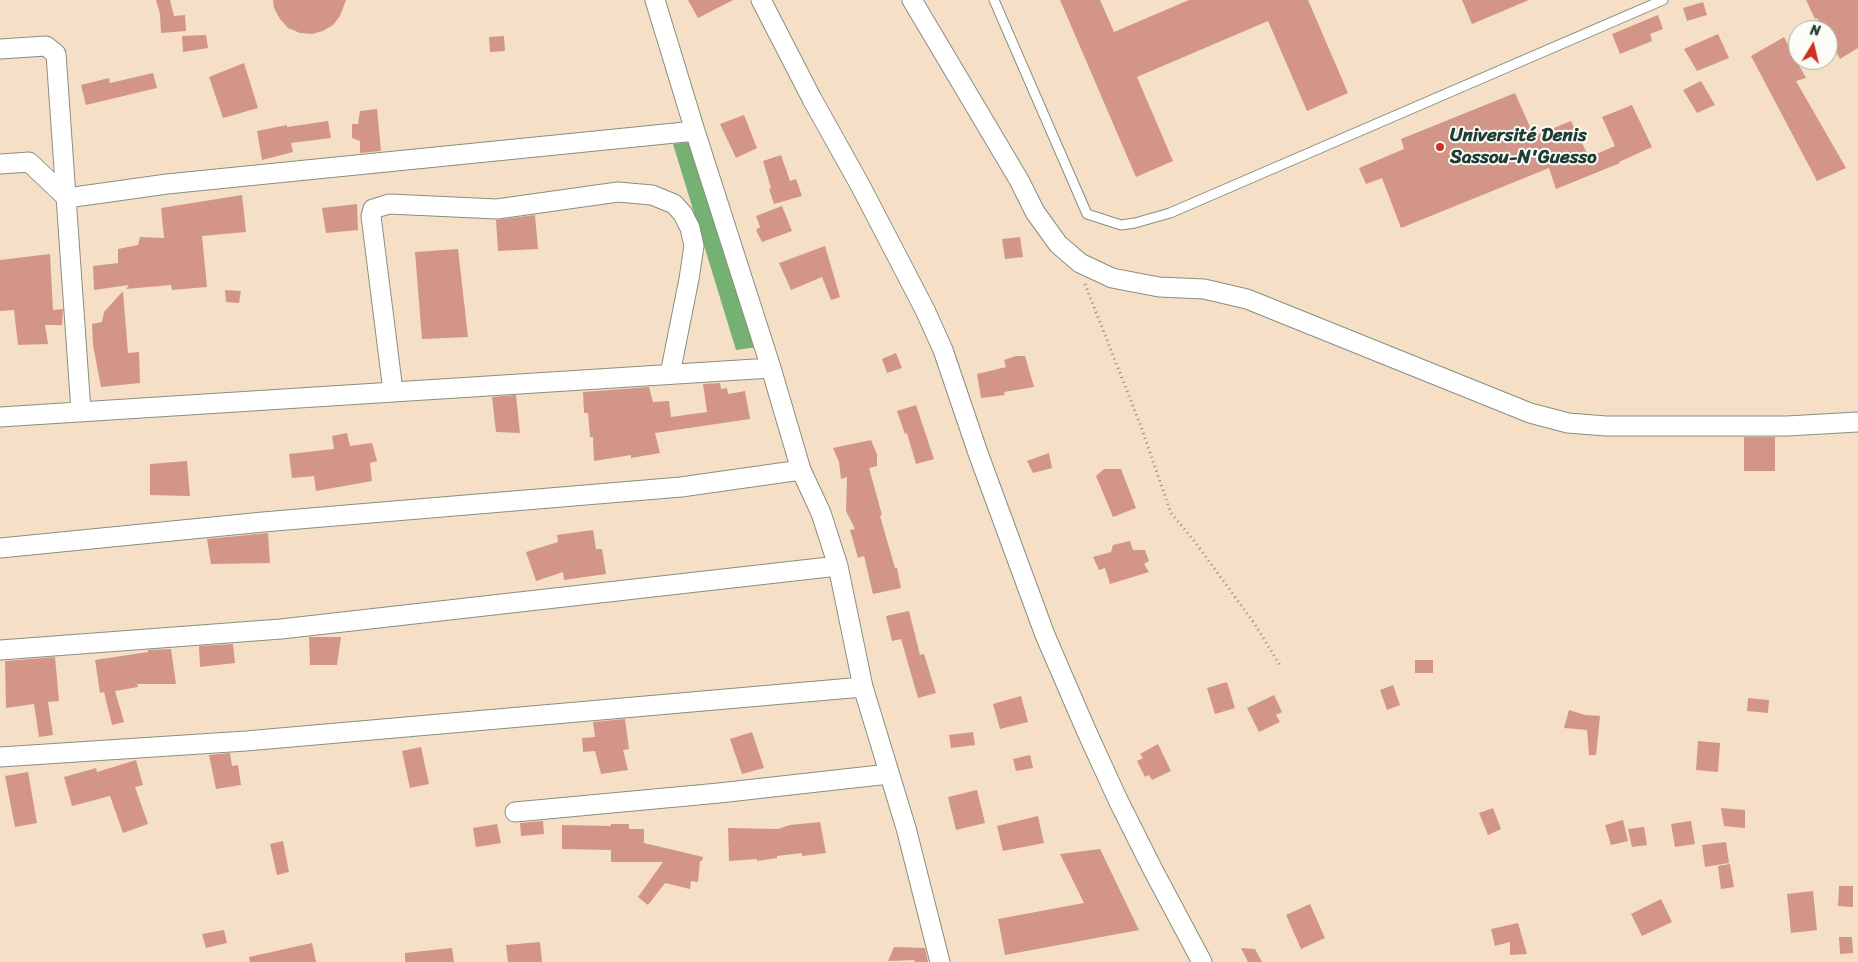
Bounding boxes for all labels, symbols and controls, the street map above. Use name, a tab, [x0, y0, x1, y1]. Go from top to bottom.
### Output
text: N	[1809, 18, 1822, 44]
north arrow	[1788, 20, 1838, 70]
place label: Université Denis Sassou-N'Guesso	[1450, 125, 1597, 169]
marker: Université Denis Sassou-N'Guesso	[1434, 141, 1446, 153]

